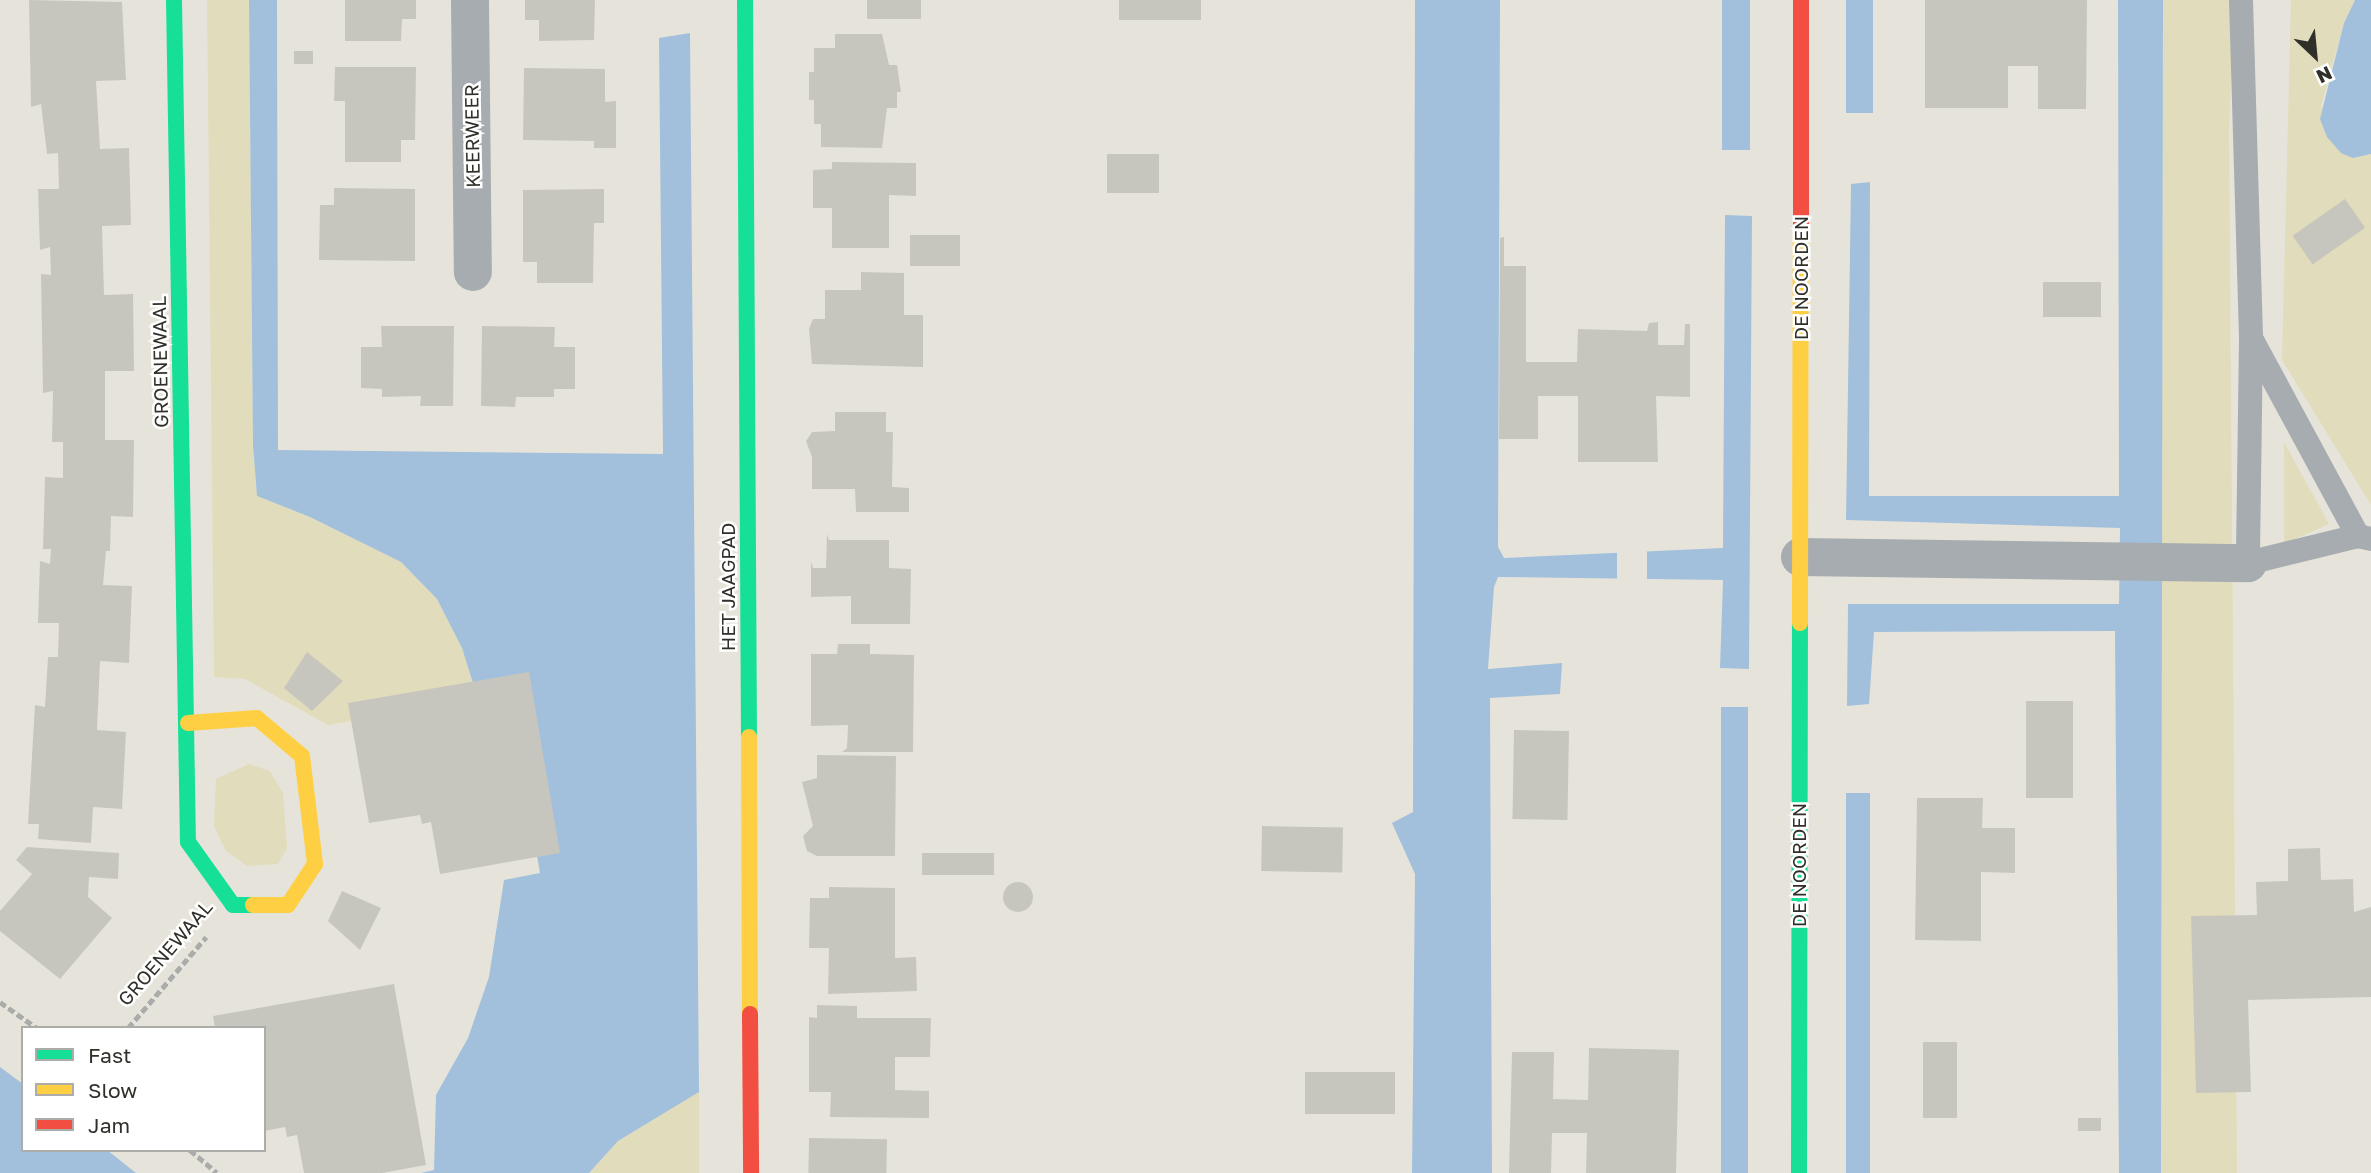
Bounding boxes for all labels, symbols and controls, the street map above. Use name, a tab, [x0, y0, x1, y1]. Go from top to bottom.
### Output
north arrow	[2280, 21, 2350, 91]
text: N	[2313, 62, 2336, 89]
street label: KEERWEER	[460, 84, 484, 188]
street label: DE NOORDEN	[1790, 216, 1812, 340]
street label: GROENEWAAL	[147, 296, 173, 428]
street label: HET JAAGPAD	[717, 523, 739, 651]
street label: DE NOORDEN	[1788, 803, 1810, 927]
street label: GROENEWAAL	[113, 896, 217, 1010]
legend	[21, 1026, 266, 1152]
text: Fast	[88, 1042, 131, 1068]
text: Slow	[88, 1077, 137, 1103]
text: Jam	[88, 1112, 130, 1138]

